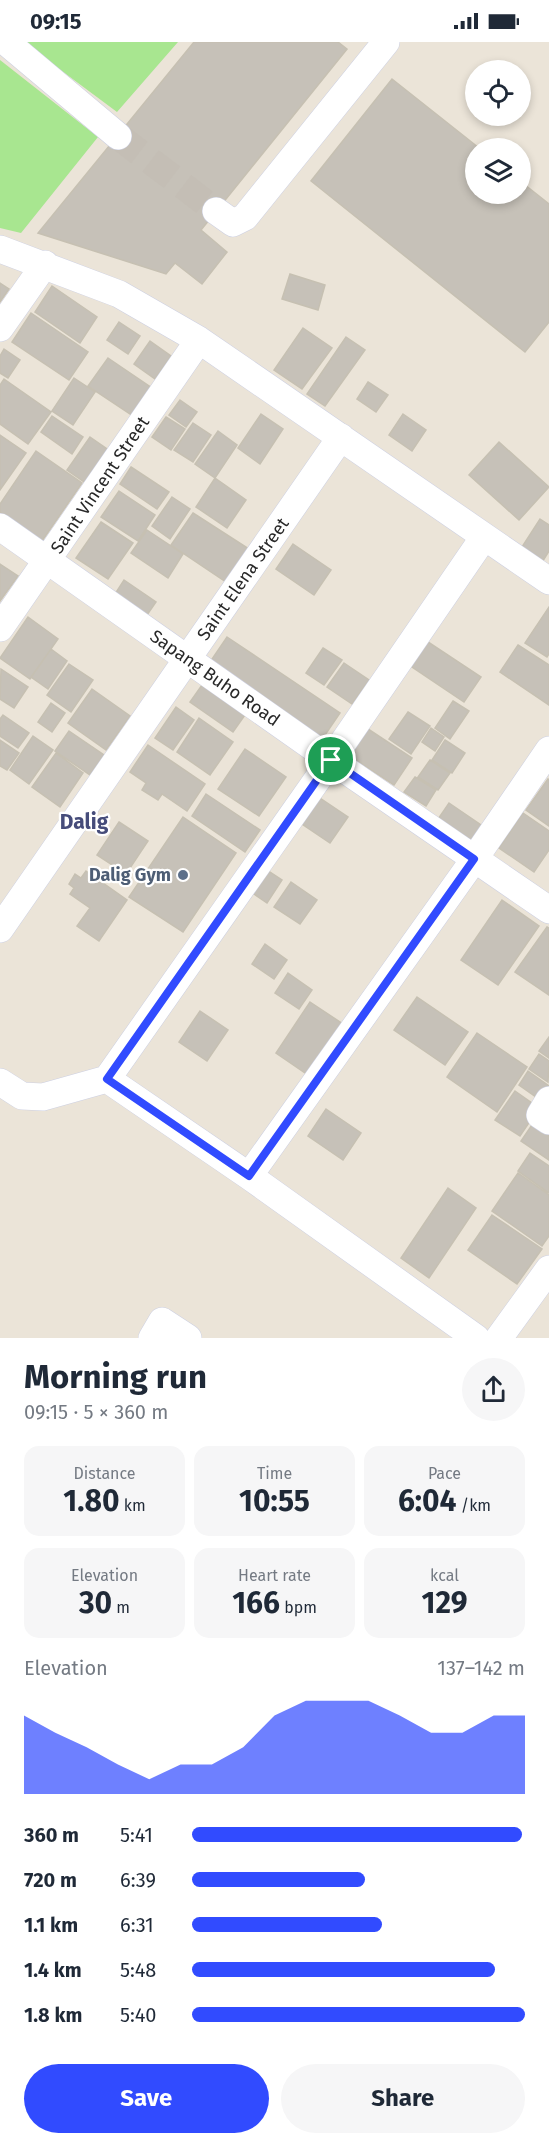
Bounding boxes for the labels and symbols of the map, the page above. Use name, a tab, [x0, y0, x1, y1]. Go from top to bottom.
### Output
street label: Saint Vincent Street	[46, 412, 154, 558]
street label: Saint Elena Street	[192, 513, 294, 645]
street label: Sapang Buho Road	[146, 625, 284, 731]
pin	[305, 734, 356, 785]
district label: Dalig	[60, 809, 109, 835]
place label: Dalig Gym	[89, 864, 171, 886]
marker: Dalig Gym	[176, 868, 190, 882]

